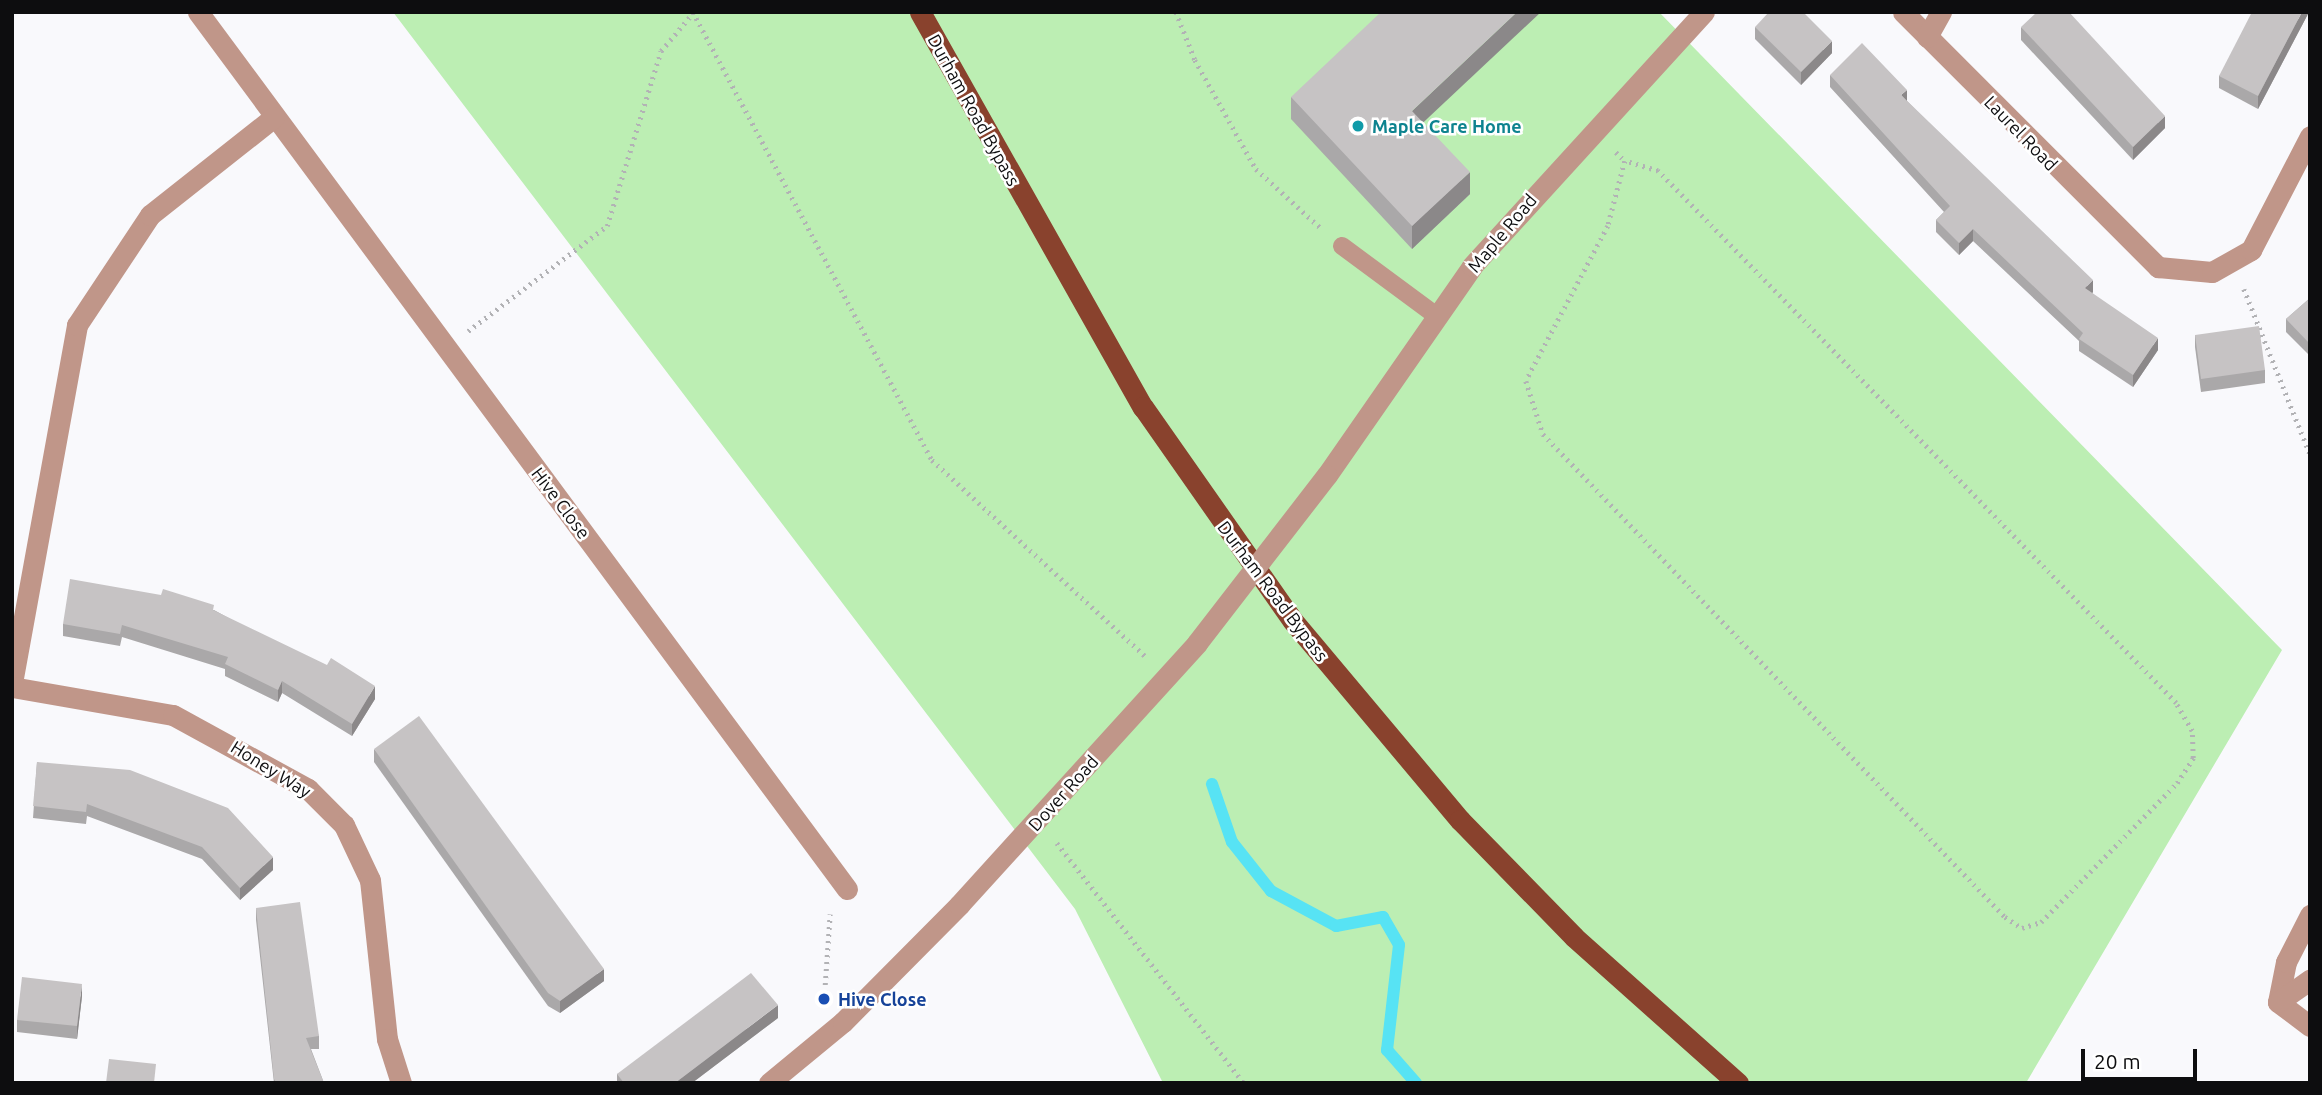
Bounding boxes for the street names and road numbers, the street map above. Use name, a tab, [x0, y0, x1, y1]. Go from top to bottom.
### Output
street label: Durham Road Bypass	[923, 30, 1025, 190]
street label: Laurel Road	[1980, 91, 2062, 175]
street label: Maple Road	[1463, 189, 1541, 277]
street label: Hive Close	[527, 463, 595, 543]
street label: Durham Road Bypass	[1213, 517, 1333, 665]
street label: Honey Way	[227, 736, 315, 802]
street label: Dover Road	[1023, 751, 1103, 835]

